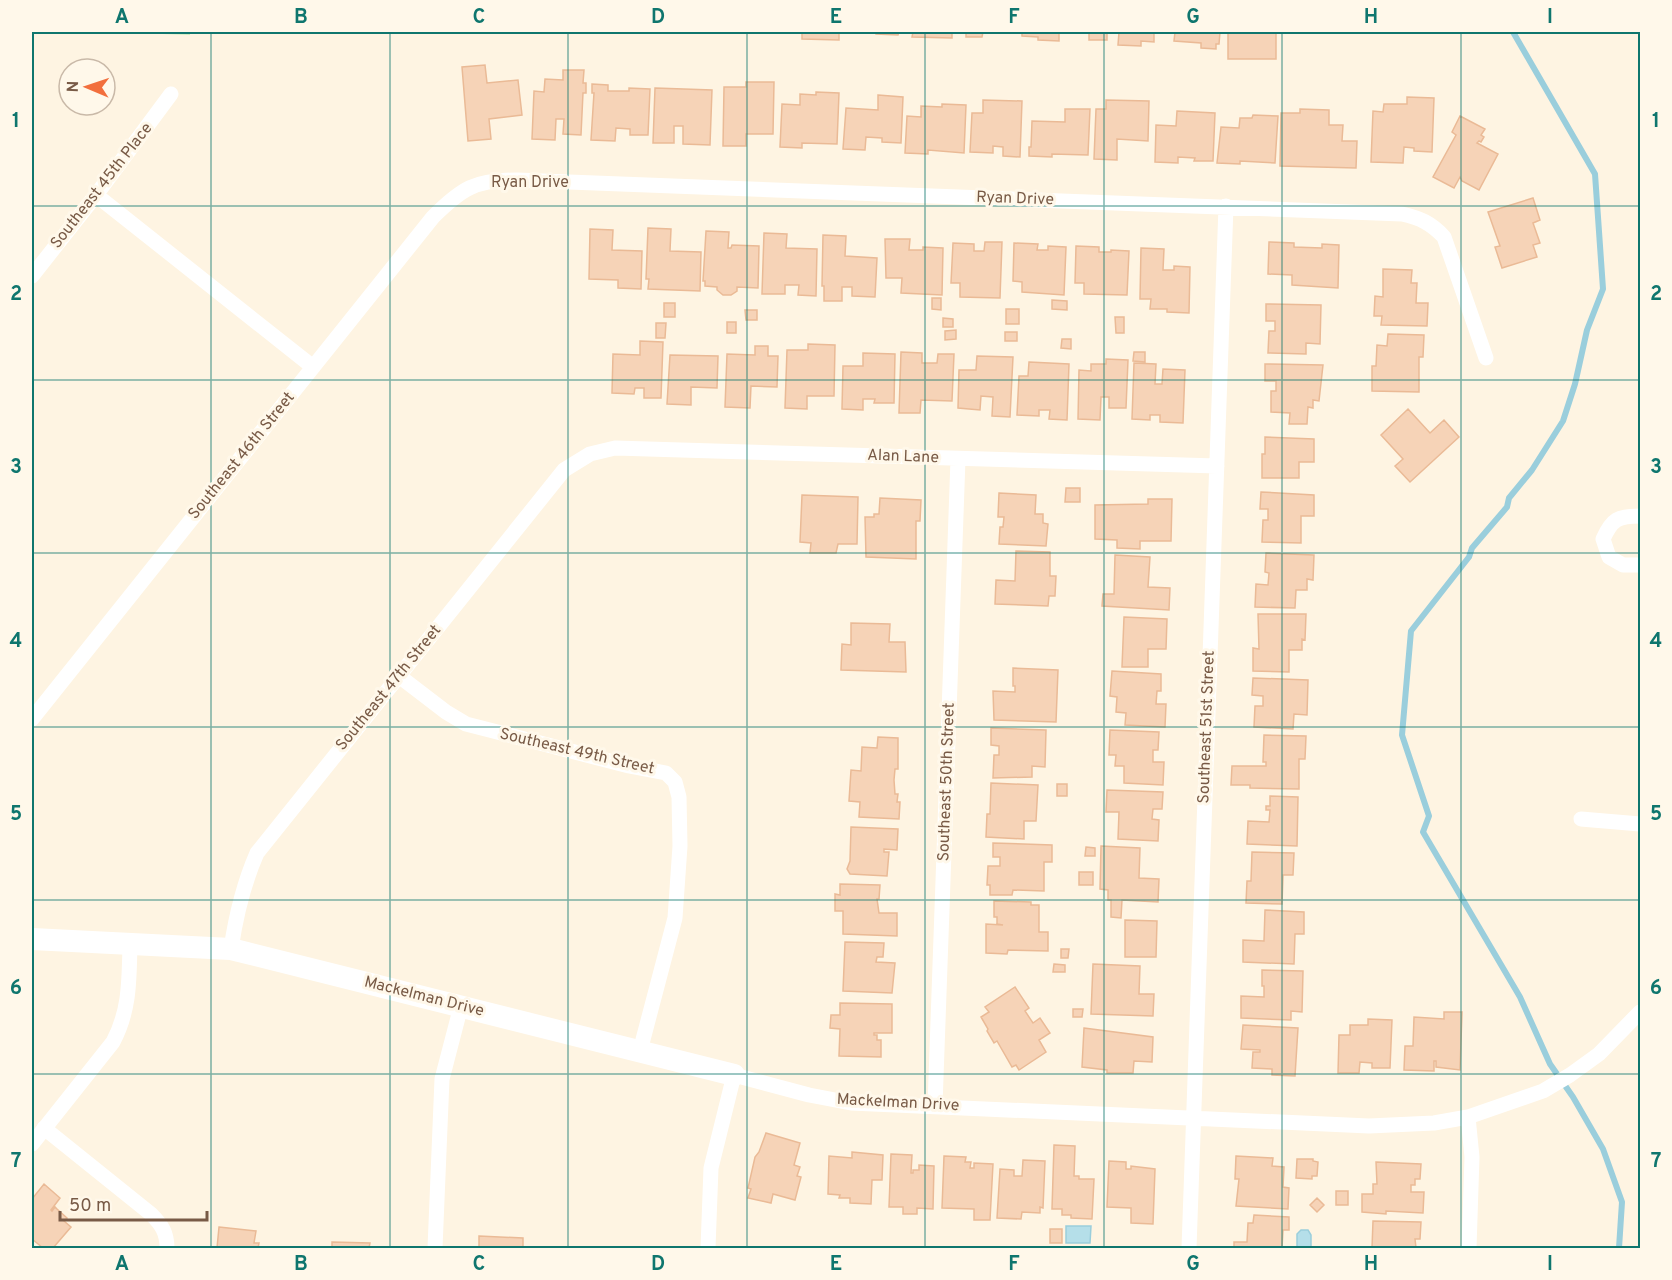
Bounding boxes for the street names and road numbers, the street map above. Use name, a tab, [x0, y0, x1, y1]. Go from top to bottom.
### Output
street label: Southeast 45th Place	[47, 119, 157, 253]
street label: Ryan Drive	[491, 173, 569, 193]
street label: Ryan Drive	[976, 188, 1054, 210]
street label: Southeast 46th Street	[184, 388, 300, 524]
street label: Alan Lane	[867, 446, 939, 468]
street label: Southeast 47th Street	[332, 621, 446, 755]
street label: Southeast 51st Street	[1194, 650, 1220, 804]
street label: Southeast 50th Street	[934, 702, 960, 862]
street label: Southeast 49th Street	[498, 724, 656, 780]
street label: Mackelman Drive	[362, 972, 486, 1022]
street label: Mackelman Drive	[836, 1090, 960, 1116]

